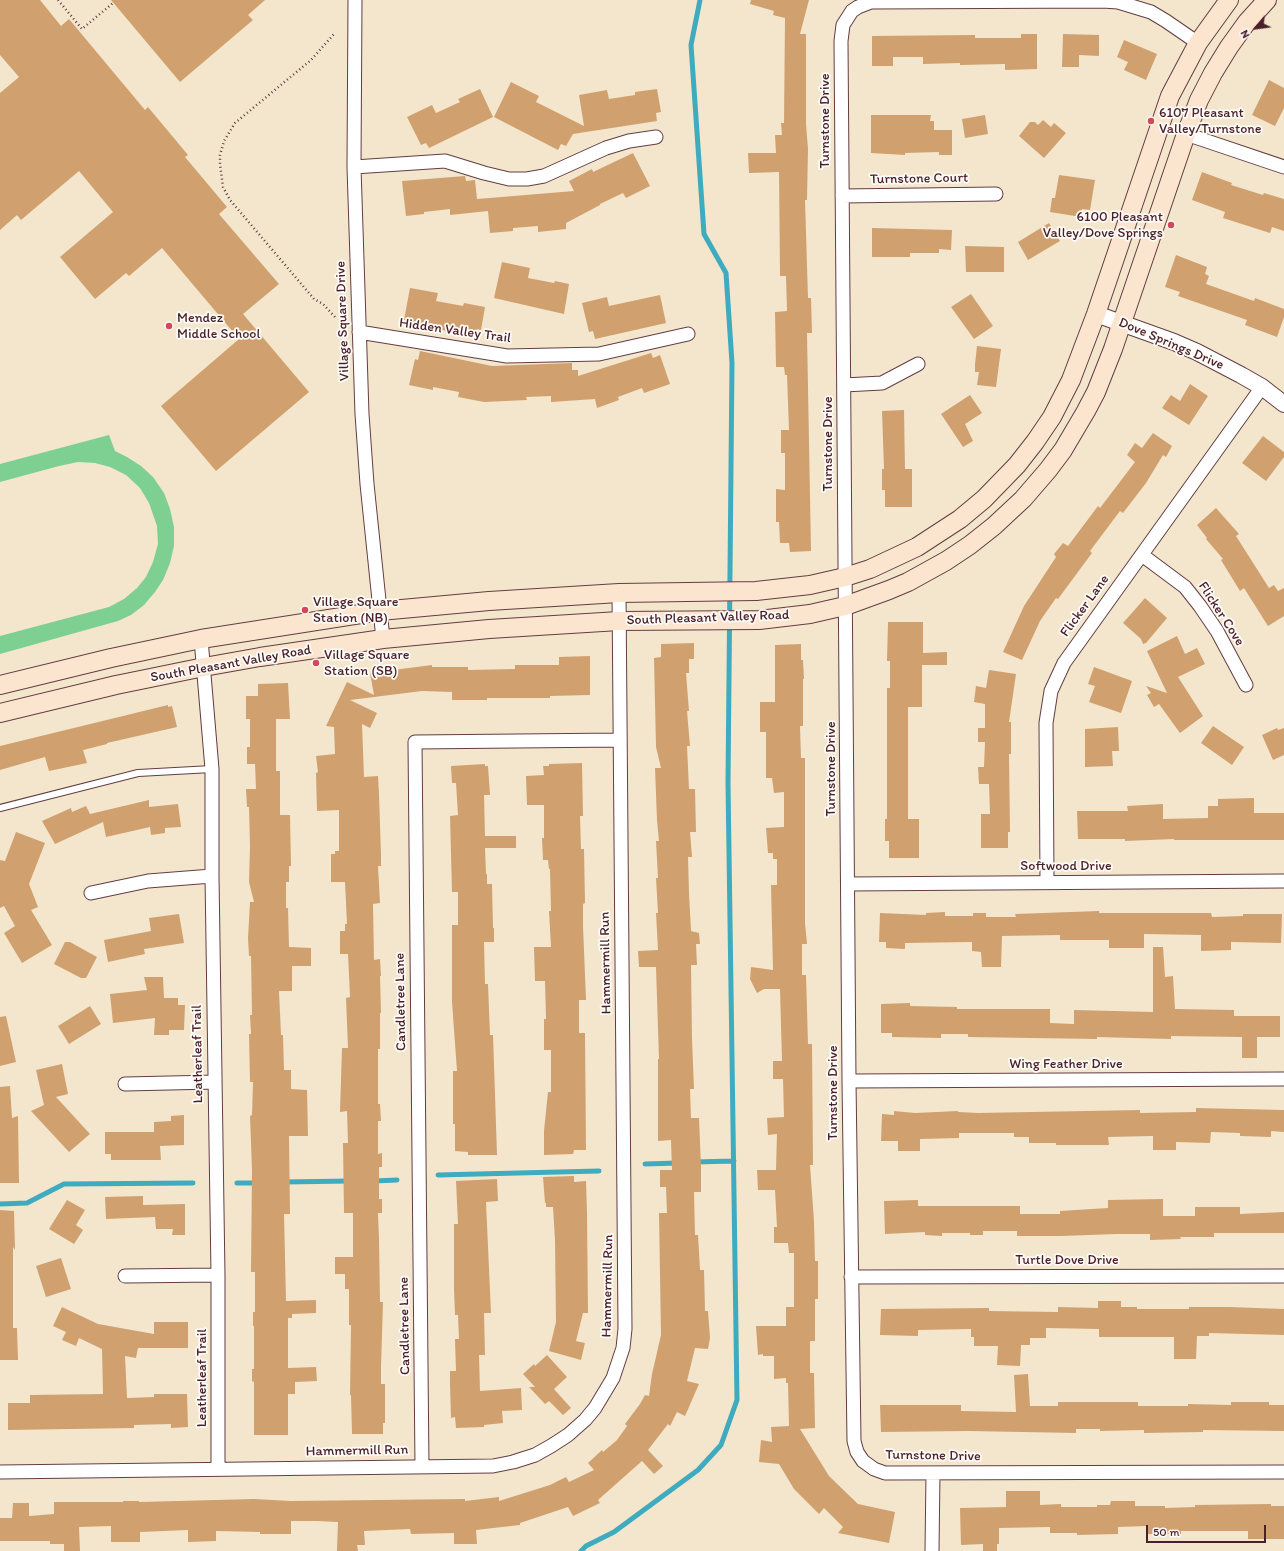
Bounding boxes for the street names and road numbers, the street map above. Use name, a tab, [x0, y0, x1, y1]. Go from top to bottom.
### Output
street label: Turnstone Drive	[817, 73, 833, 169]
street label: Turnstone Court	[870, 170, 968, 188]
street label: Village Square Drive	[333, 261, 353, 381]
street label: Dove Springs Drive	[1116, 314, 1226, 374]
street label: Hidden Valley Trail	[398, 315, 512, 347]
street label: Turnstone Drive	[820, 396, 836, 492]
street label: Flicker Lane	[1057, 572, 1113, 640]
street label: Flicker Cove	[1194, 579, 1248, 649]
street label: South Pleasant Valley Road	[626, 607, 790, 629]
street label: South Pleasant Valley Road	[149, 642, 313, 686]
street label: Turnstone Drive	[823, 721, 839, 817]
street label: Softwood Drive	[1020, 858, 1112, 874]
street label: Hammermill Run	[597, 911, 615, 1015]
street label: Candletree Lane	[392, 953, 410, 1051]
street label: Leatherleaf Trail	[189, 1005, 207, 1103]
street label: Turnstone Drive	[825, 1045, 841, 1141]
street label: Wing Feather Drive	[1009, 1056, 1123, 1072]
street label: Hammermill Run	[599, 1234, 617, 1338]
street label: Turtle Dove Drive	[1015, 1252, 1119, 1268]
street label: Candletree Lane	[396, 1277, 414, 1375]
street label: Leatherleaf Trail	[194, 1329, 210, 1427]
street label: Hammermill Run	[305, 1442, 409, 1460]
street label: Turnstone Drive	[885, 1447, 981, 1465]

